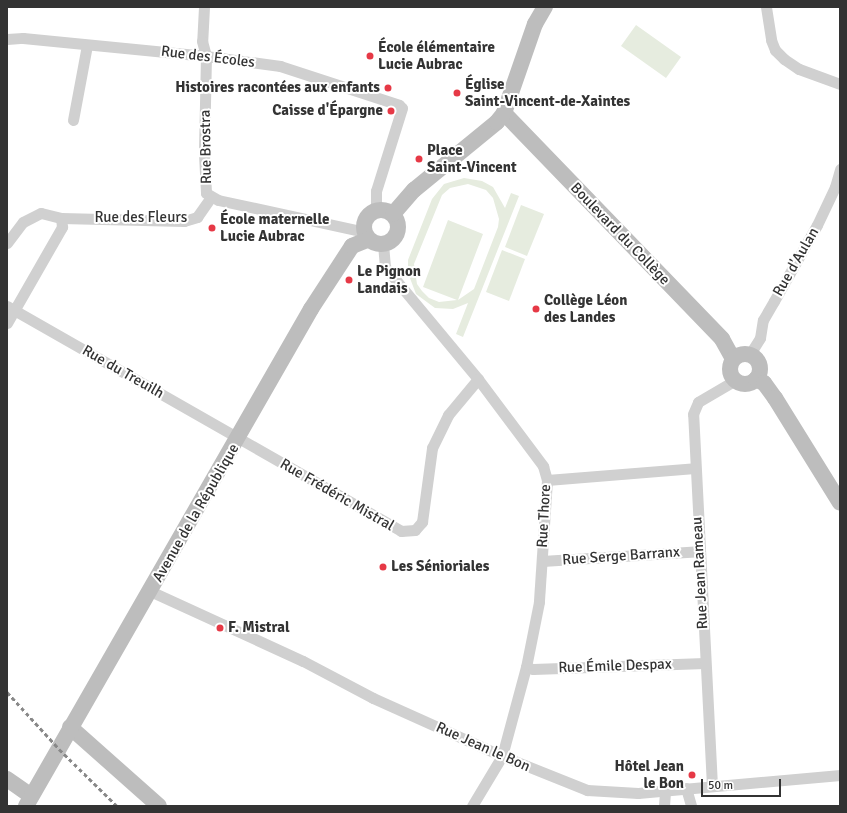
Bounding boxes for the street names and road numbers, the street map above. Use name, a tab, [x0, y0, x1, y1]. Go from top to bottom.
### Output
street label: Rue des Écoles	[160, 42, 256, 72]
street label: Rue Brostra	[196, 110, 216, 184]
street label: Boulevard du Collège	[567, 179, 673, 289]
street label: Rue des Fleurs	[95, 209, 187, 227]
street label: Rue d'Aulan	[769, 225, 823, 299]
street label: Rue du Treuilh	[79, 341, 167, 403]
street label: Avenue de la République	[149, 441, 243, 585]
street label: Rue Frédéric Mistral	[277, 455, 397, 535]
street label: Rue Thore	[533, 484, 555, 548]
street label: Rue Jean Rameau	[688, 516, 712, 630]
street label: Rue Serge Barranx	[562, 543, 680, 569]
street label: Rue Émile Despax	[558, 655, 672, 677]
street label: Rue Jean le Bon	[433, 718, 533, 776]

